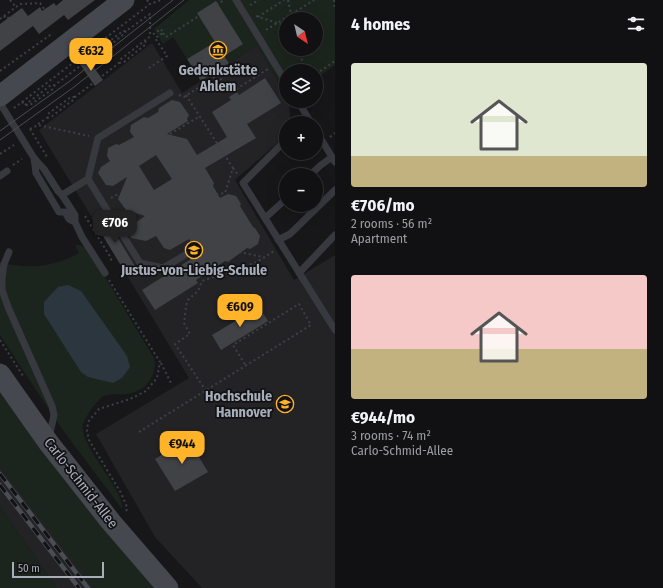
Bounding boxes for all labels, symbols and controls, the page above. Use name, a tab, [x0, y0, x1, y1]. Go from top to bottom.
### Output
north arrow	[279, 12, 323, 56]
map controls	[279, 12, 323, 212]
icon: filters	[625, 13, 647, 35]
text: 4 homes	[351, 14, 410, 35]
pin: €632	[67, 38, 115, 72]
museum icon: Gedenkstätte Ahlem	[208, 40, 228, 60]
text: €632	[78, 43, 104, 58]
place label: Gedenkstätte Ahlem	[178, 62, 258, 95]
button: layers	[279, 64, 323, 108]
icon: home	[463, 89, 535, 161]
button: +	[279, 116, 323, 160]
button: −	[279, 168, 323, 212]
text: €706/mo	[351, 195, 415, 216]
pin: €706	[91, 210, 139, 244]
text: €706	[102, 215, 128, 230]
text: 2 rooms · 56 m²	[351, 216, 432, 231]
text: Apartment	[351, 231, 407, 246]
school or university icon: Justus-von-Liebig-Schule	[184, 240, 204, 260]
place label: Justus-von-Liebig-Schule	[120, 262, 267, 279]
pin: €609	[216, 294, 264, 328]
text: €609	[226, 299, 254, 314]
icon: home	[463, 301, 535, 373]
place label: Hochschule Hannover	[205, 388, 273, 421]
school or university icon: Hochschule Hannover	[275, 394, 295, 414]
text: €944/mo	[351, 407, 415, 428]
text: 3 rooms · 74 m²	[351, 428, 431, 443]
pin: €944	[158, 431, 206, 465]
street label: Carlo-Schmid-Allee	[40, 434, 122, 532]
text: €944	[169, 436, 195, 451]
text: Carlo-Schmid-Allee	[351, 443, 453, 458]
scale bar	[12, 560, 104, 579]
text: 50 m	[18, 562, 40, 575]

